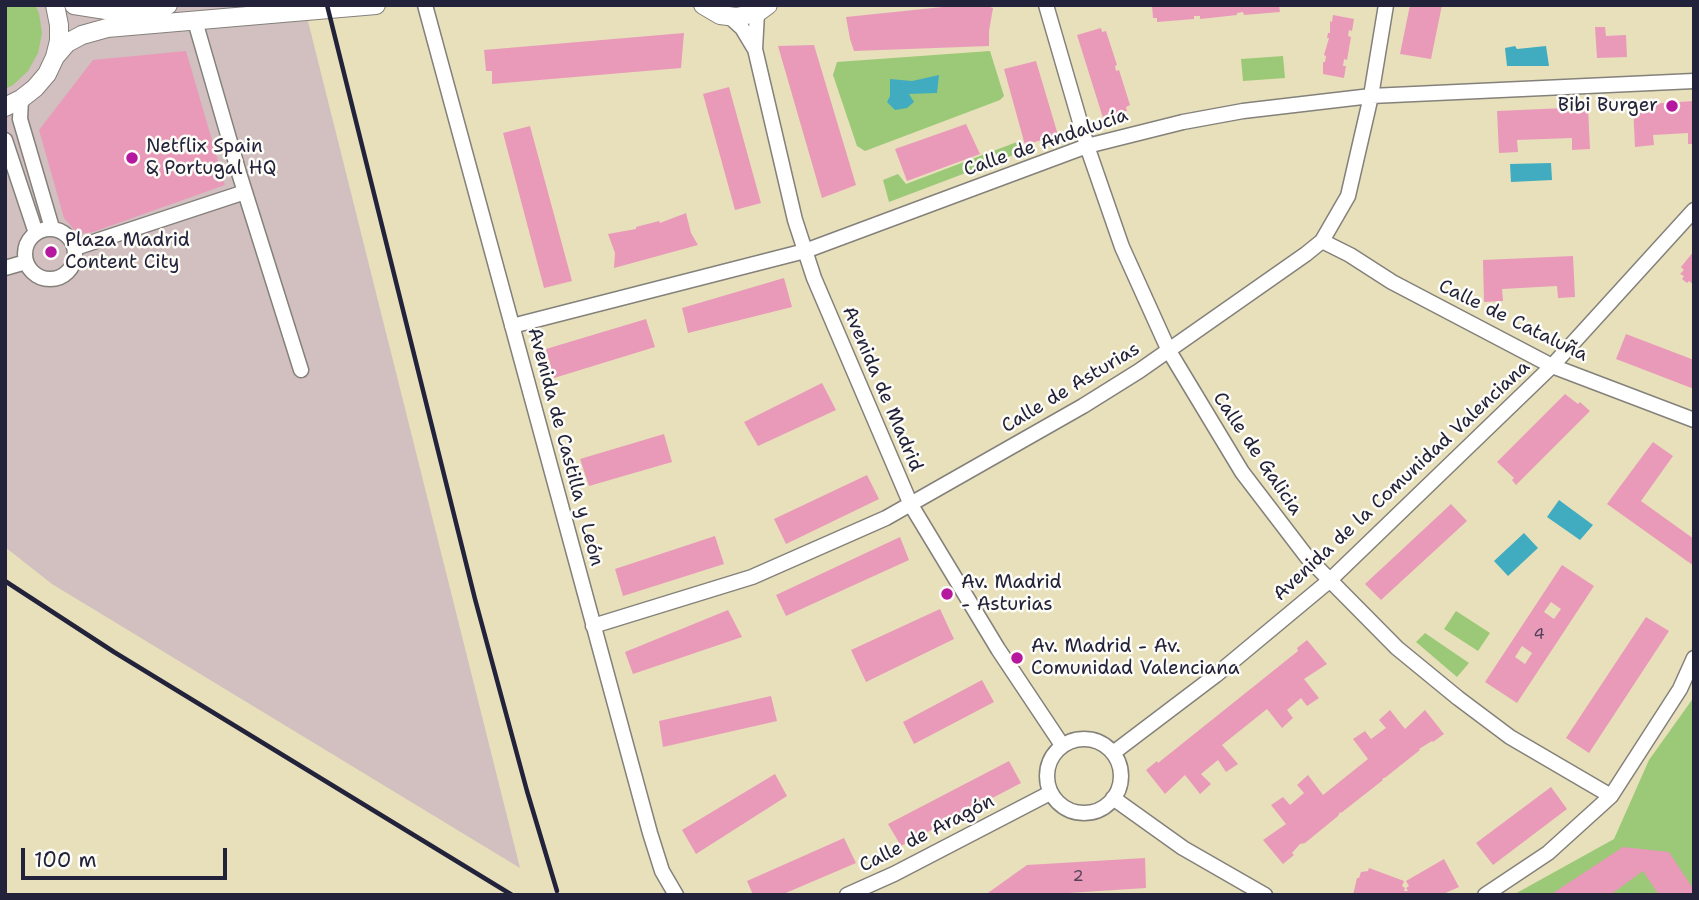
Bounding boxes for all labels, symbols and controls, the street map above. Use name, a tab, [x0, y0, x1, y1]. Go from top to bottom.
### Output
place label: Bibi Burger	[1558, 95, 1658, 117]
marker: Bibi Burger	[1664, 98, 1680, 114]
street label: Calle de Andalucía	[961, 104, 1131, 182]
place label: Netflix Spain & Portugal HQ	[146, 136, 276, 180]
marker: Netflix Spain & Portugal HQ	[124, 150, 140, 166]
place label: Plaza Madrid Content City	[65, 230, 190, 274]
marker: Plaza Madrid Content City	[43, 244, 59, 260]
street label: Calle de Cataluña	[1435, 275, 1591, 367]
street label: Avenida de Madrid	[837, 303, 927, 475]
street label: Avenida de Castilla y León	[522, 325, 608, 569]
street label: Calle de Asturias	[998, 338, 1144, 438]
street label: Avenida de la Comunidad Valenciana	[1269, 356, 1535, 606]
street label: Calle de Galicia	[1207, 388, 1307, 520]
place label: Av. Madrid - Asturias	[961, 572, 1062, 616]
marker: Av. Madrid - Asturias	[939, 586, 955, 602]
house number: 4	[1533, 625, 1545, 645]
place label: Av. Madrid - Av. Comunidad Valenciana	[1031, 636, 1240, 680]
marker: Av. Madrid - Av. Comunidad Valenciana	[1009, 650, 1025, 666]
street label: Calle de Aragón	[856, 790, 998, 878]
scale bar	[24, 834, 231, 878]
text: 100 m	[34, 846, 97, 874]
house number: 2	[1072, 867, 1084, 887]

